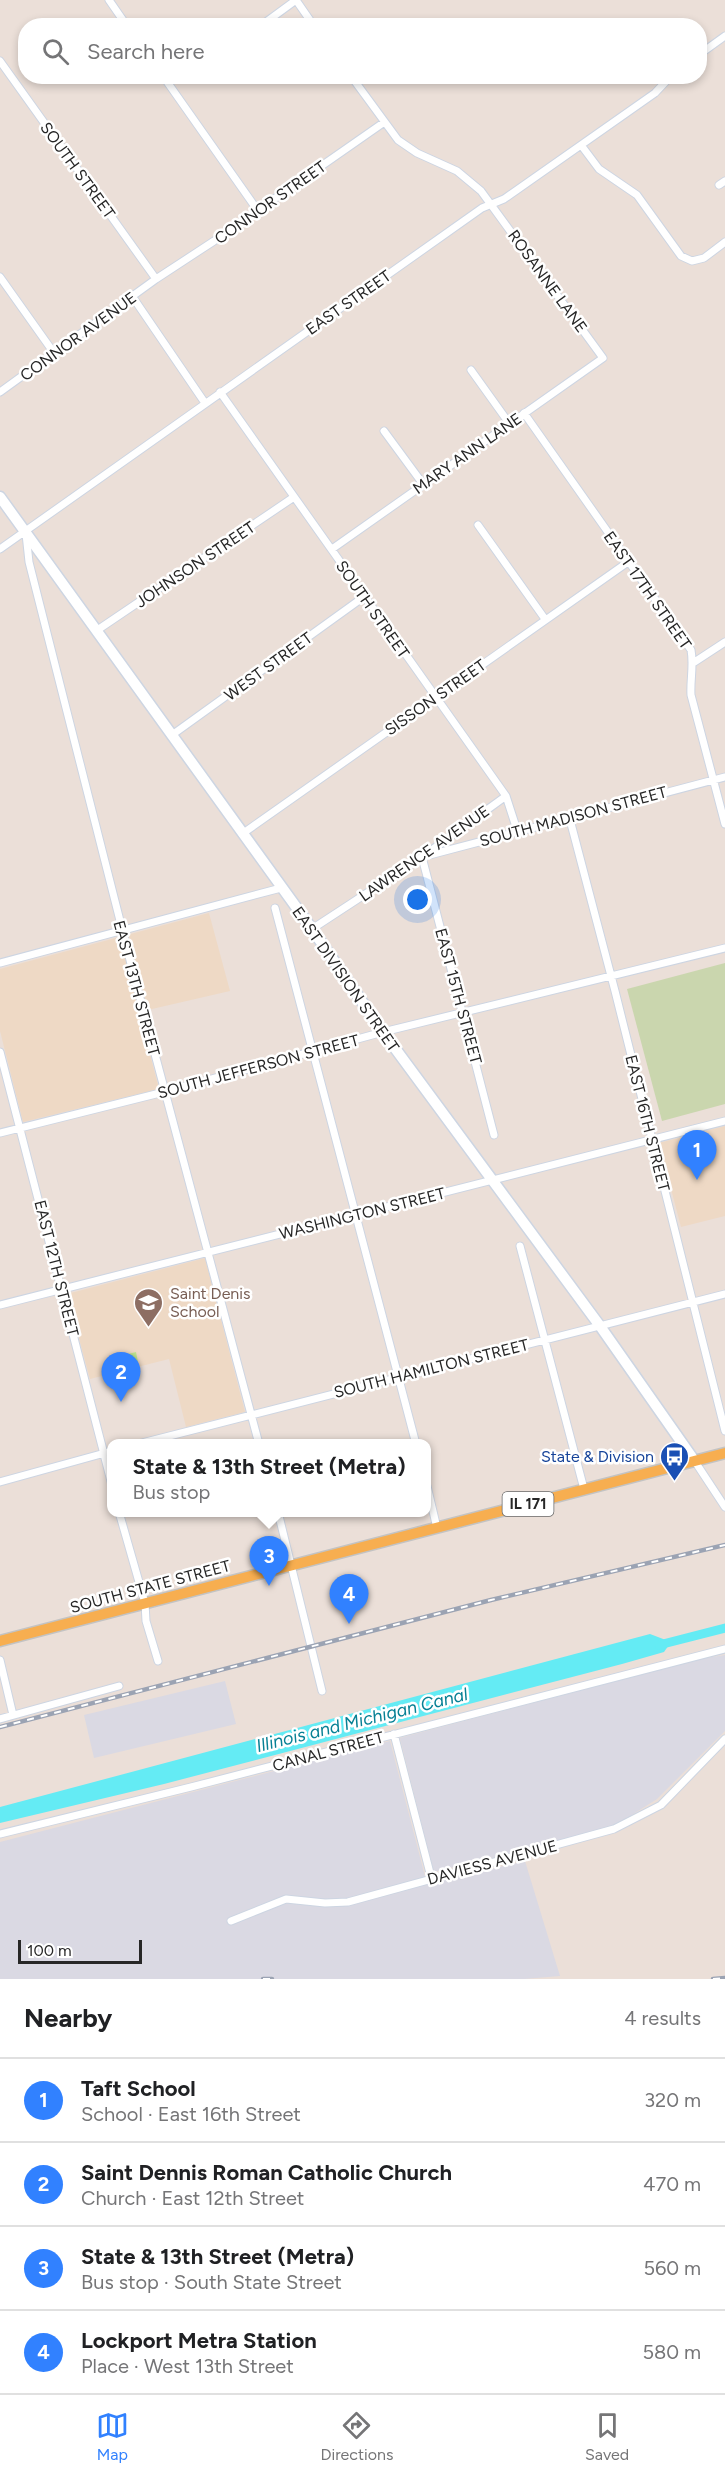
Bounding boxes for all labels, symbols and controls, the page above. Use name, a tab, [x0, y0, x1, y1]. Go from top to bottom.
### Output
search box	[18, 18, 707, 84]
icon: search	[39, 35, 72, 68]
text: Search here	[87, 38, 205, 65]
street label: SOUTH STREET	[36, 118, 119, 222]
street label: CONNOR STREET	[211, 157, 330, 248]
street label: ROSANNE LANE	[504, 226, 591, 336]
street label: EAST STREET	[302, 266, 395, 339]
street label: CONNOR AVENUE	[16, 288, 140, 385]
street label: MARY ANN LANE	[409, 409, 525, 498]
street label: JOHNSON STREET	[132, 517, 259, 611]
street label: EAST 17TH STREET	[600, 528, 695, 653]
street label: SOUTH STREET	[332, 557, 413, 662]
street label: WEST STREET	[221, 628, 316, 705]
street label: SISSON STREET	[381, 655, 490, 739]
street label: SOUTH MADISON STREET	[477, 782, 669, 851]
street label: LAWRENCE AVENUE	[355, 801, 493, 906]
your location	[403, 885, 432, 914]
street label: EAST DIVISION STREET	[288, 903, 403, 1056]
street label: EAST 13TH STREET	[109, 918, 164, 1058]
street label: EAST 15TH STREET	[431, 926, 486, 1066]
street label: SOUTH JEFFERSON STREET	[155, 1030, 361, 1103]
street label: EAST 16TH STREET	[621, 1053, 674, 1193]
pin: 1	[678, 1130, 716, 1180]
street label: WASHINGTON STREET	[277, 1184, 447, 1243]
street label: EAST 12TH STREET	[30, 1198, 83, 1338]
place label: Saint Denis School	[170, 1284, 250, 1321]
school or university icon: Saint Denis School	[133, 1286, 165, 1328]
street label: SOUTH HAMILTON STREET	[332, 1335, 531, 1402]
pin: 2	[102, 1352, 140, 1402]
popup	[107, 1439, 431, 1517]
bus stop icon: State & Division	[659, 1440, 691, 1482]
place label: State & Division	[541, 1447, 654, 1466]
text: State & 13th Street (Metra)	[132, 1453, 406, 1480]
text: Bus stop	[132, 1480, 210, 1504]
road number: IL 171	[502, 1492, 554, 1516]
pin: 3	[250, 1536, 288, 1586]
street label: SOUTH STATE STREET	[68, 1556, 232, 1617]
pin: 4	[330, 1574, 368, 1624]
water label: Illinois and Michigan Canal	[254, 1683, 471, 1757]
street label: CANAL STREET	[270, 1727, 386, 1775]
street label: DAVIESS AVENUE	[425, 1836, 559, 1889]
scale bar	[18, 1937, 142, 1964]
text: 100 m	[27, 1941, 72, 1960]
text: Nearby	[24, 2002, 112, 2034]
text: 4 results	[624, 2006, 701, 2030]
text: Taft School	[81, 2075, 196, 2102]
text: 1	[39, 2088, 48, 2112]
text: 320 m	[644, 2088, 701, 2112]
text: School · East 16th Street	[81, 2102, 301, 2126]
text: Saint Dennis Roman Catholic Church	[81, 2159, 452, 2186]
text: 2	[38, 2172, 49, 2196]
text: 470 m	[643, 2172, 701, 2196]
text: Church · East 12th Street	[81, 2186, 304, 2210]
text: State & 13th Street (Metra)	[81, 2243, 354, 2270]
text: 3	[38, 2256, 49, 2280]
text: 560 m	[643, 2256, 701, 2280]
text: Bus stop · South State Street	[81, 2270, 342, 2294]
text: Lockport Metra Station	[81, 2327, 317, 2354]
text: 4	[37, 2340, 50, 2364]
text: 580 m	[642, 2340, 701, 2364]
text: Place · West 13th Street	[81, 2354, 294, 2378]
tab: Map	[96, 2409, 129, 2464]
tab: Directions	[320, 2409, 393, 2464]
tab: Saved	[585, 2409, 629, 2464]

